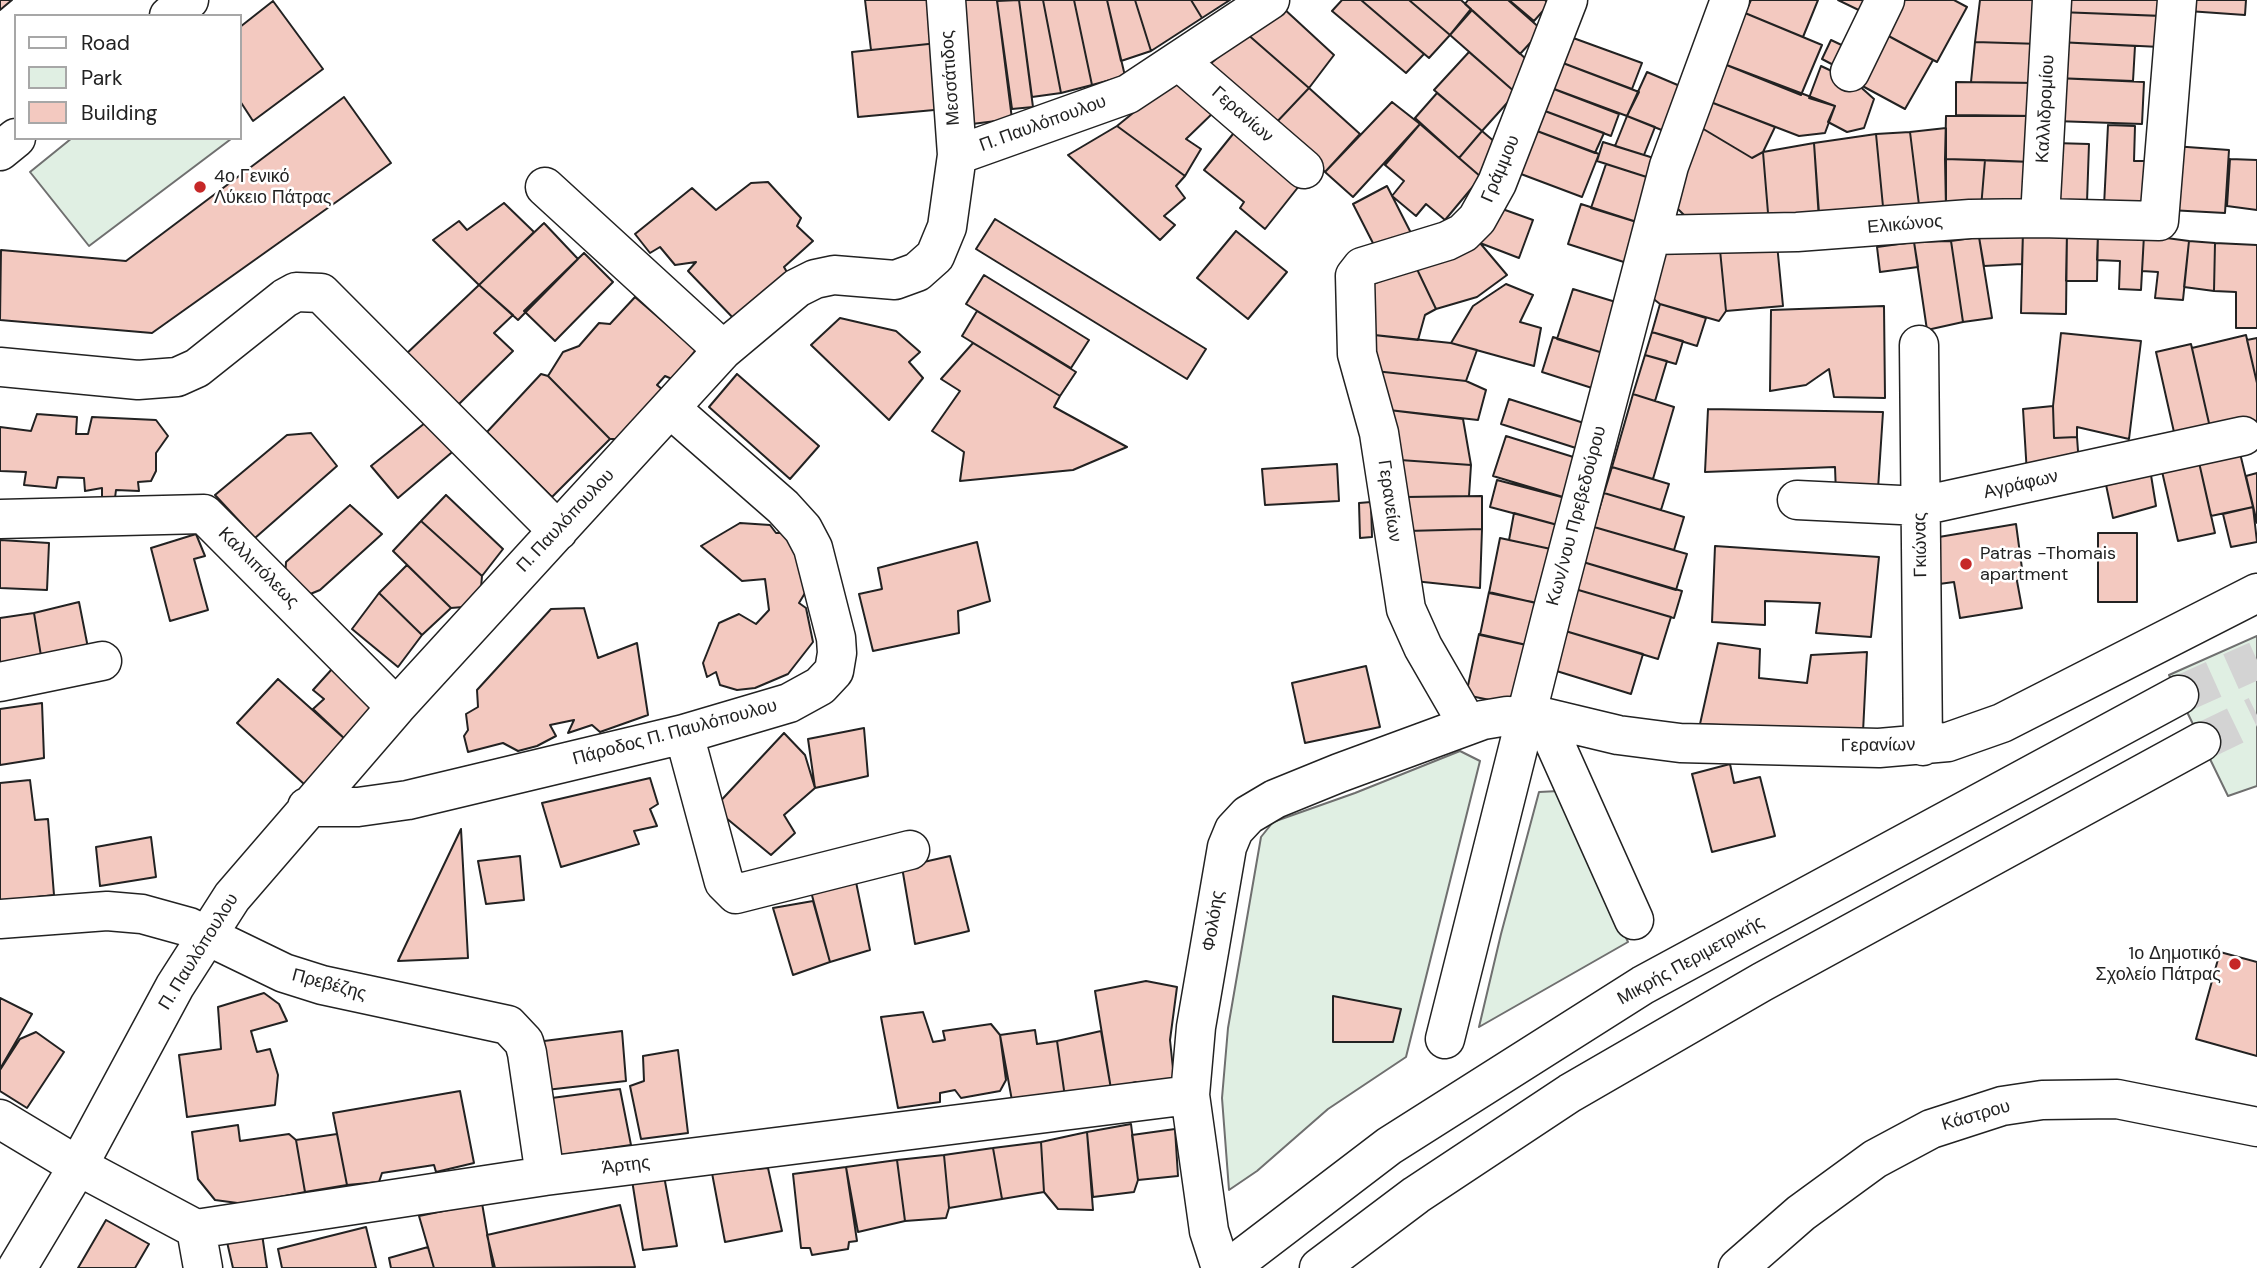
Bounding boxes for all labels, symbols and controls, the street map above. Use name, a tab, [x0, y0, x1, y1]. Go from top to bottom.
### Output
legend	[14, 14, 242, 140]
text: Road	[81, 29, 130, 57]
street label: Μεσσάτιδος	[937, 30, 965, 126]
street label: Καλλιδρομίου	[2032, 54, 2060, 164]
text: Park	[81, 64, 122, 92]
street label: Γερανίων	[1207, 82, 1277, 148]
street label: Π. Παυλόπουλου	[977, 91, 1109, 157]
text: Building	[81, 99, 157, 127]
street label: Γράμμου	[1477, 132, 1525, 206]
place label: 4ο Γενικό Λύκειο Πάτρας	[214, 166, 332, 208]
marker: 4ο Γενικό Λύκειο Πάτρας	[192, 179, 208, 195]
street label: Ελικώνος	[1866, 211, 1944, 239]
street label: Κων/νου Πρεβεδούρου	[1543, 424, 1611, 608]
street label: Γερανείων	[1373, 459, 1405, 543]
street label: Π. Παυλόπουλου	[513, 465, 619, 577]
street label: Αγράφων	[1982, 466, 2060, 504]
street label: Γκιώνας	[1910, 512, 1932, 578]
street label: Καλλιπόλεως	[213, 523, 303, 613]
place label: Patras -Thomais apartment	[1980, 543, 2116, 586]
marker: Patras -Thomais apartment	[1958, 556, 1974, 572]
street label: Πάροδος Π. Παυλόπουλου	[571, 695, 779, 771]
street label: Γερανίων	[1840, 735, 1916, 757]
street label: Φολόης	[1199, 889, 1229, 953]
street label: Π. Παυλόπουλου	[154, 890, 244, 1014]
street label: Μικρής Περιμετρικής	[1614, 912, 1768, 1010]
place label: 1ο Δημοτικό Σχολείο Πάτρας	[2096, 943, 2221, 986]
marker: 1ο Δημοτικό Σχολείο Πάτρας	[2227, 956, 2243, 972]
street label: Πρεβέζης	[290, 965, 368, 1005]
street label: Κάστρου	[1939, 1096, 2013, 1136]
street label: Άρτης	[601, 1152, 651, 1180]

